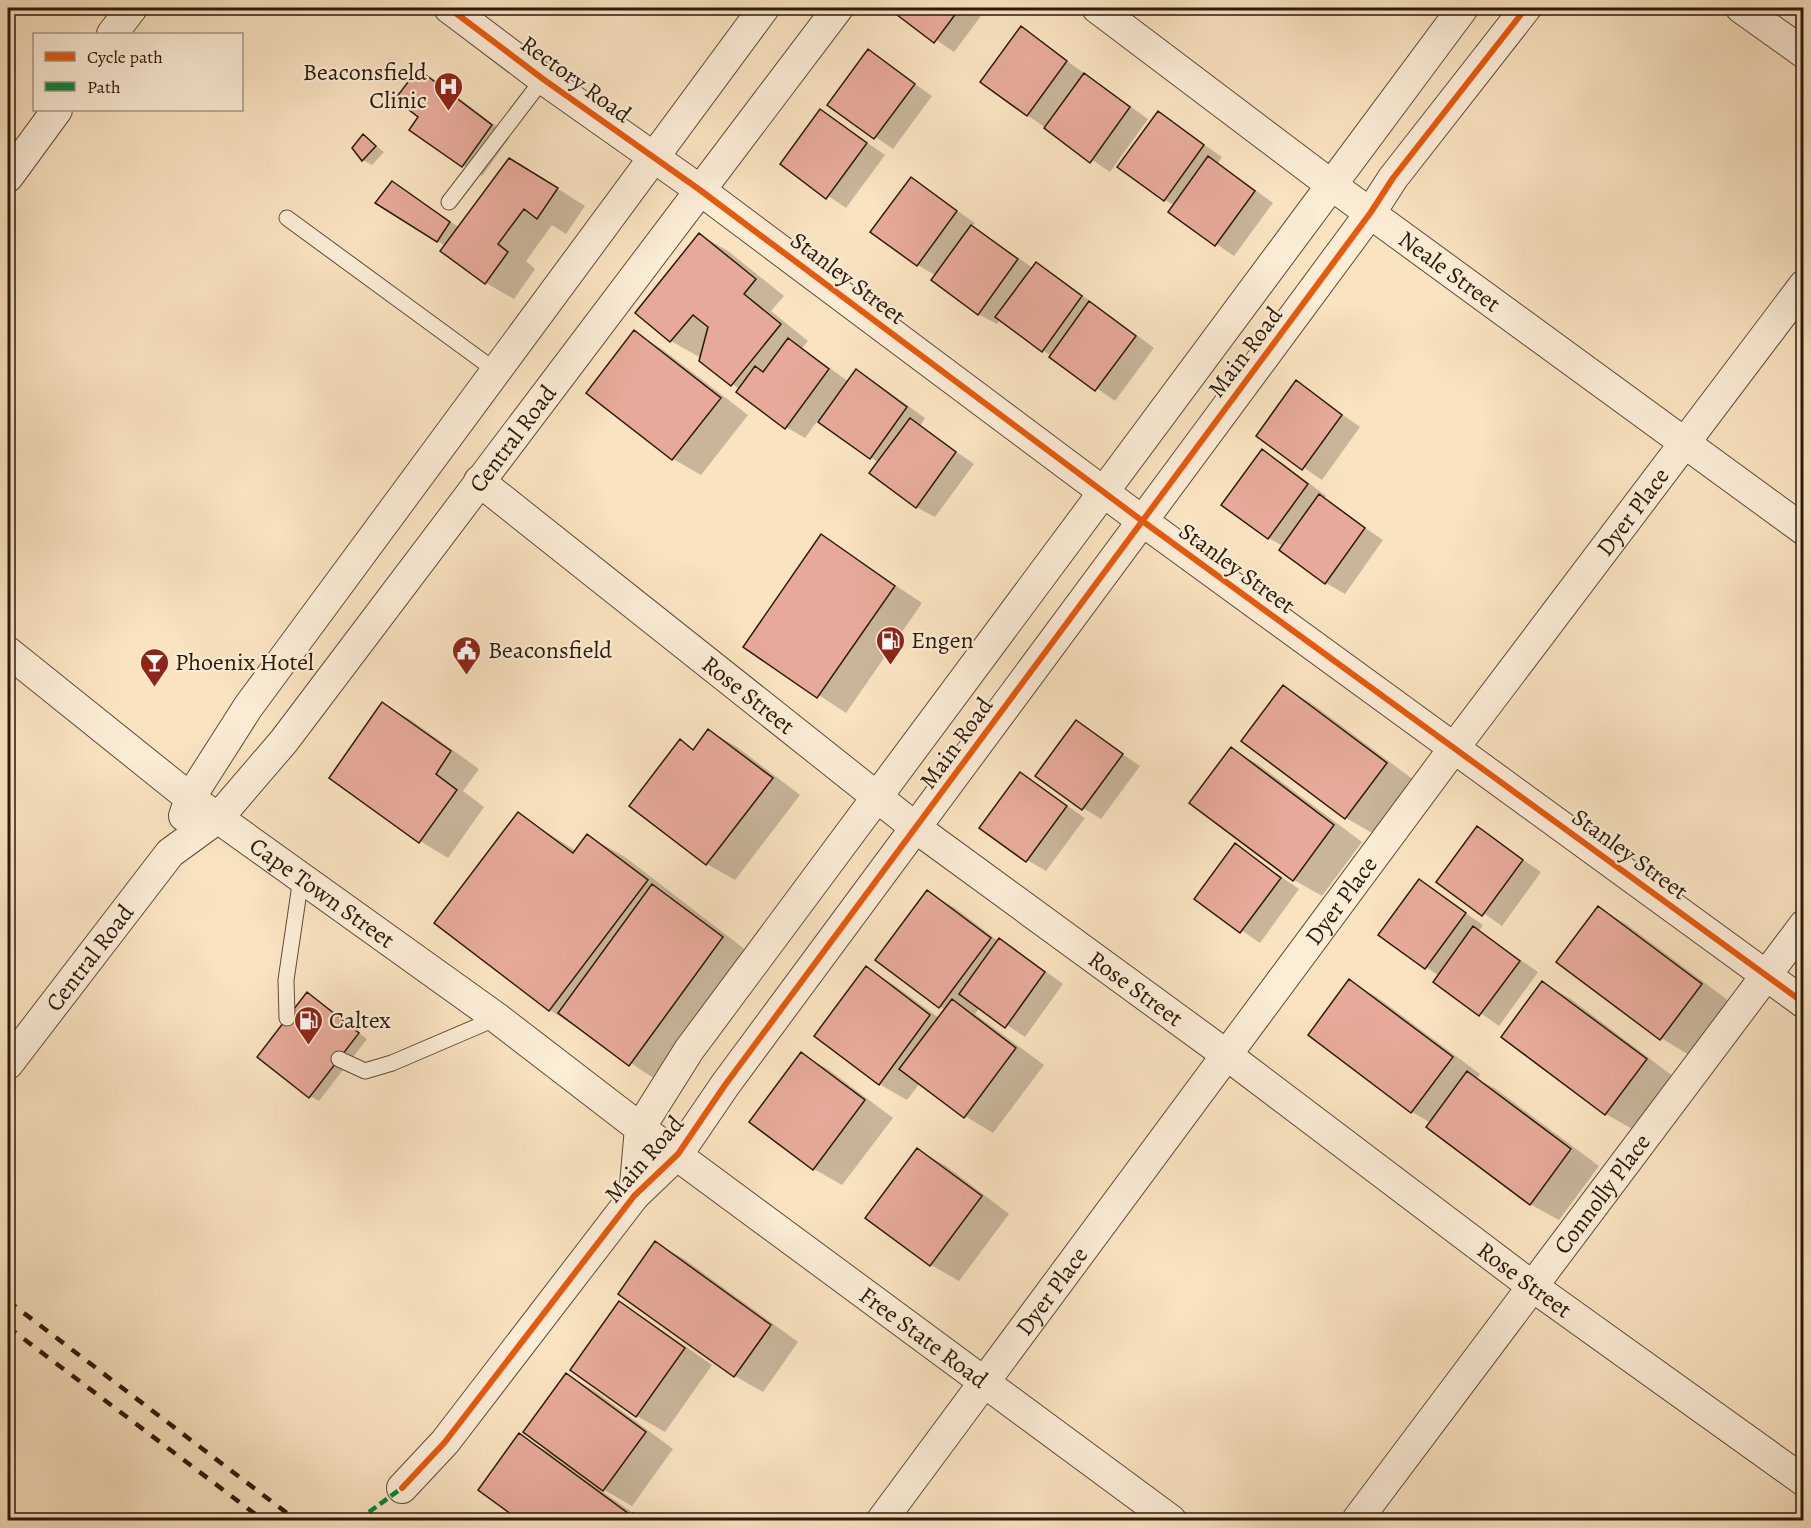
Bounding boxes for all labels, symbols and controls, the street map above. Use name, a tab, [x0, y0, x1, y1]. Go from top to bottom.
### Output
street label: Rectory Road	[514, 28, 638, 130]
legend	[33, 33, 243, 111]
text: Cycle path	[87, 45, 163, 69]
place label: Beaconsfield Clinic	[303, 56, 427, 116]
hospital icon: Beaconsfield Clinic	[432, 70, 464, 112]
text: Path	[87, 75, 121, 99]
street label: Neale Street	[1392, 223, 1507, 319]
street label: Stanley Street	[784, 224, 912, 332]
street label: Main Road	[1200, 300, 1290, 404]
street label: Central Road	[462, 378, 564, 499]
street label: Dyer Place	[1589, 461, 1676, 562]
street label: Stanley Street	[1173, 515, 1302, 621]
fuel station icon: Engen	[874, 624, 906, 666]
place label: Engen	[911, 624, 974, 656]
public building icon: Beaconsfield	[451, 634, 483, 676]
place label: Beaconsfield	[488, 634, 612, 666]
bar icon: Phoenix Hotel	[138, 646, 170, 688]
place label: Phoenix Hotel	[175, 646, 314, 678]
street label: Rose Street	[695, 648, 802, 742]
street label: Main Road	[912, 691, 1000, 795]
street label: Stanley Street	[1566, 801, 1695, 907]
street label: Cape Town Street	[243, 830, 401, 956]
street label: Dyer Place	[1297, 850, 1385, 951]
street label: Central Road	[38, 897, 141, 1018]
street label: Rose Street	[1082, 943, 1190, 1034]
fuel station icon: Caltex	[292, 1004, 324, 1046]
place label: Caltex	[329, 1004, 391, 1036]
street label: Main Road	[597, 1108, 691, 1209]
street label: Connolly Place	[1546, 1127, 1658, 1261]
street label: Rose Street	[1471, 1234, 1578, 1326]
street label: Dyer Place	[1008, 1240, 1095, 1342]
street label: Free State Road	[853, 1279, 995, 1396]

